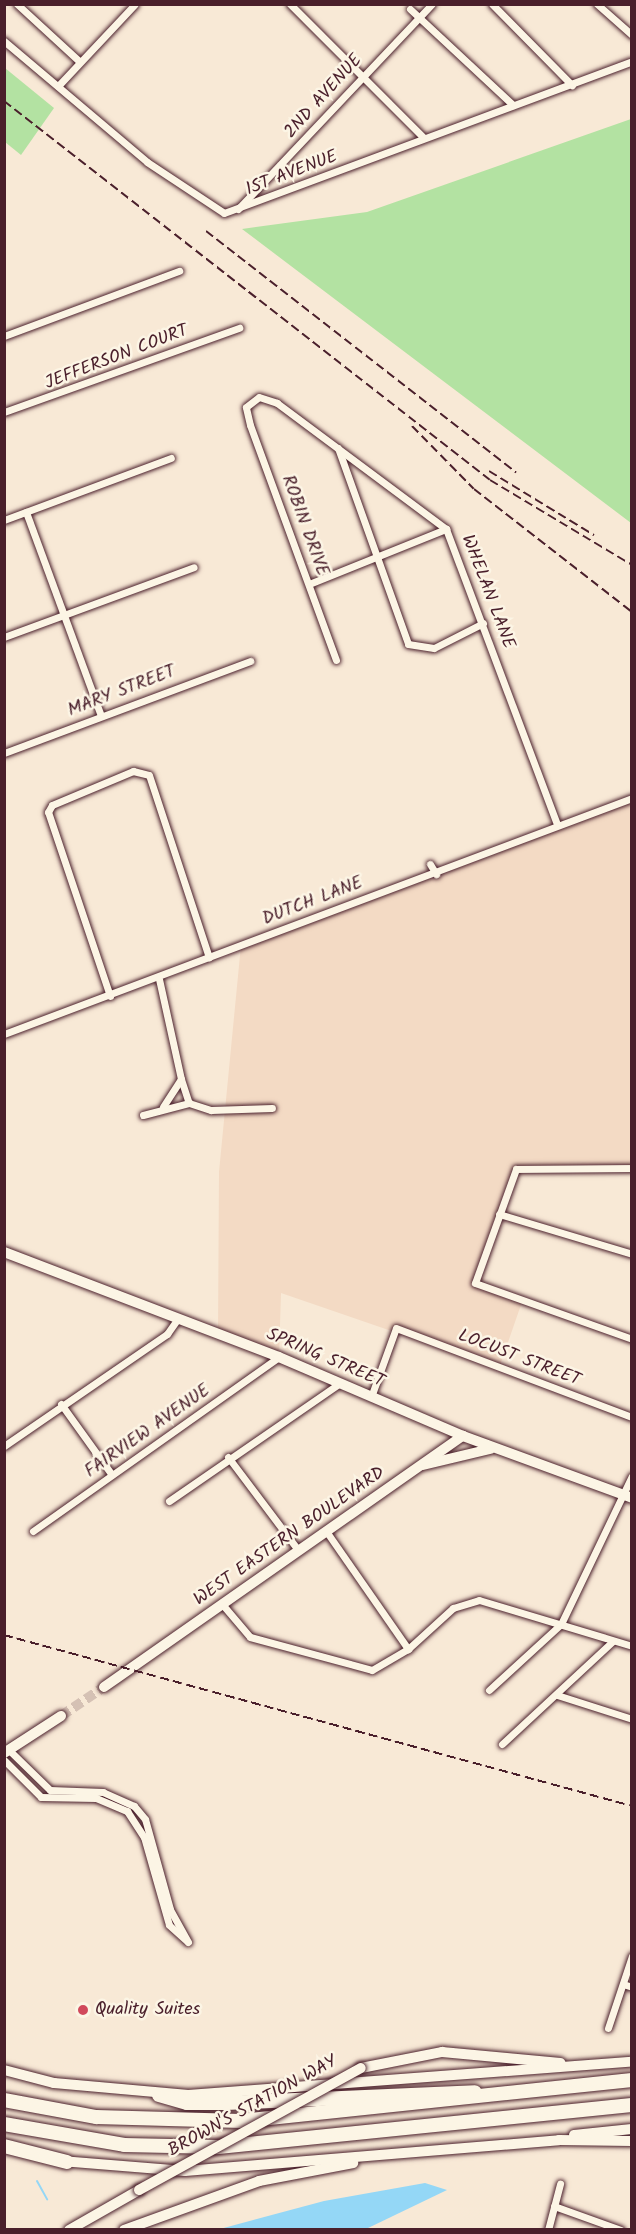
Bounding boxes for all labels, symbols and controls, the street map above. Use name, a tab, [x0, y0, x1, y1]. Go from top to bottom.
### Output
street label: 2ND AVENUE	[281, 50, 367, 144]
street label: 1ST AVENUE	[243, 147, 341, 201]
street label: JEFFERSON COURT	[42, 321, 192, 395]
street label: ROBIN DRIVE	[276, 473, 332, 579]
street label: WHELAN LANE	[455, 532, 519, 652]
street label: MARY STREET	[65, 662, 179, 722]
street label: DUTCH LANE	[260, 873, 366, 931]
street label: SPRING STREET	[263, 1324, 387, 1394]
street label: LOCUST STREET	[455, 1326, 583, 1392]
street label: FAIRVIEW AVENUE	[81, 1381, 215, 1483]
street label: WEST EASTERN BOULEVARD	[190, 1463, 390, 1611]
place label: Quality Suites	[95, 1999, 200, 2021]
marker: Quality Suites	[76, 2003, 90, 2017]
street label: BROWN'S STATION WAY	[165, 2052, 341, 2162]

